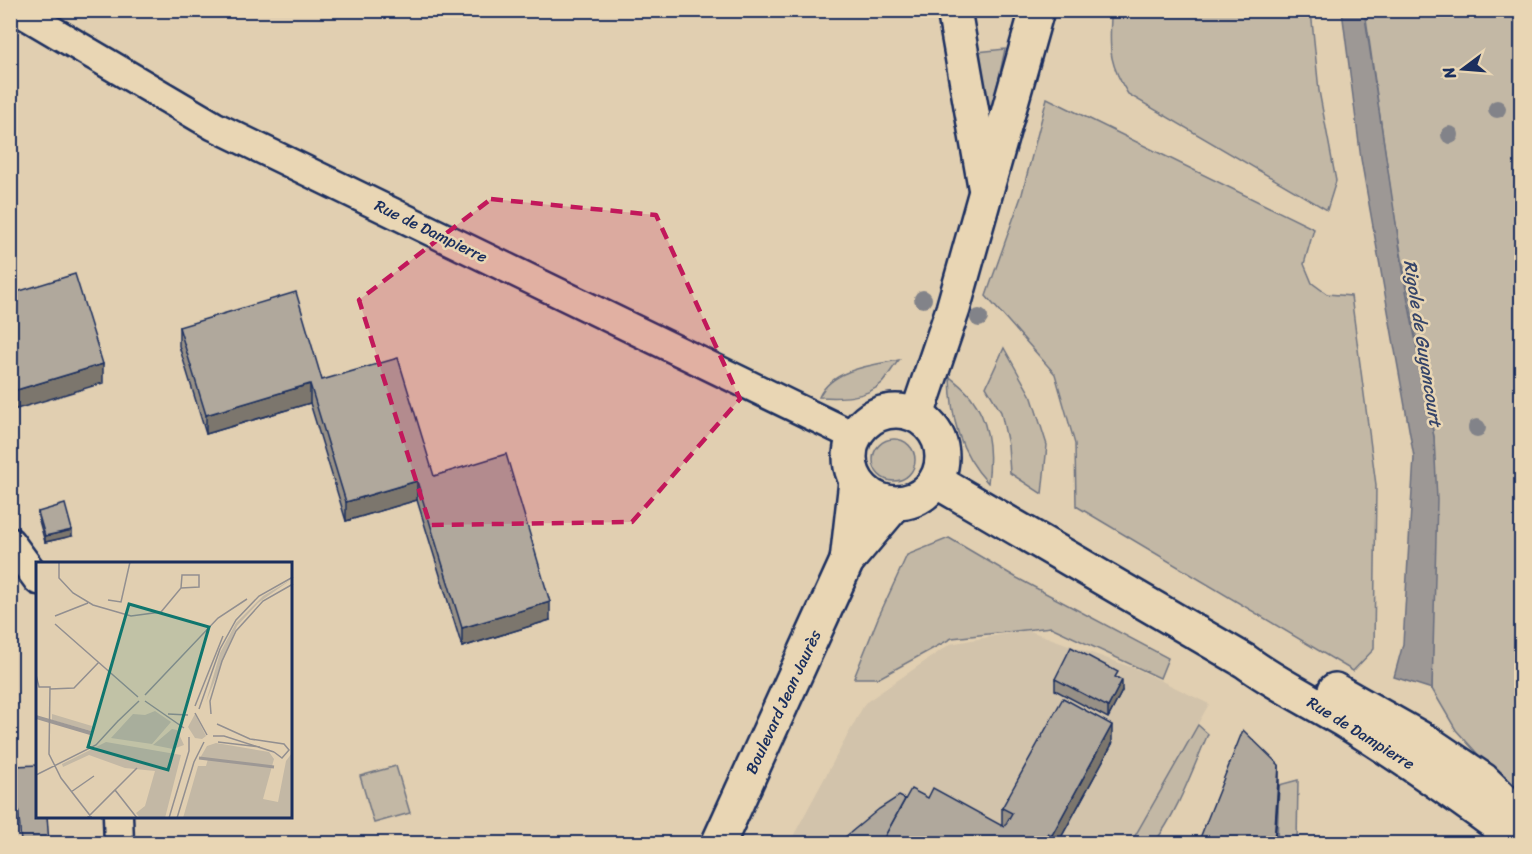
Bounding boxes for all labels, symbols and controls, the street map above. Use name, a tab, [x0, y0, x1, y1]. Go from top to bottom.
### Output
north arrow	[1433, 39, 1493, 99]
text: N	[1433, 63, 1465, 83]
street label: Rue de Dampierre	[369, 191, 493, 271]
water label: Rigole de Guyancourt	[1394, 258, 1452, 431]
inset map	[36, 562, 292, 818]
street label: Boulevard Jean Jaurès	[737, 624, 829, 779]
street label: Rue de Dampierre	[1301, 688, 1421, 778]

